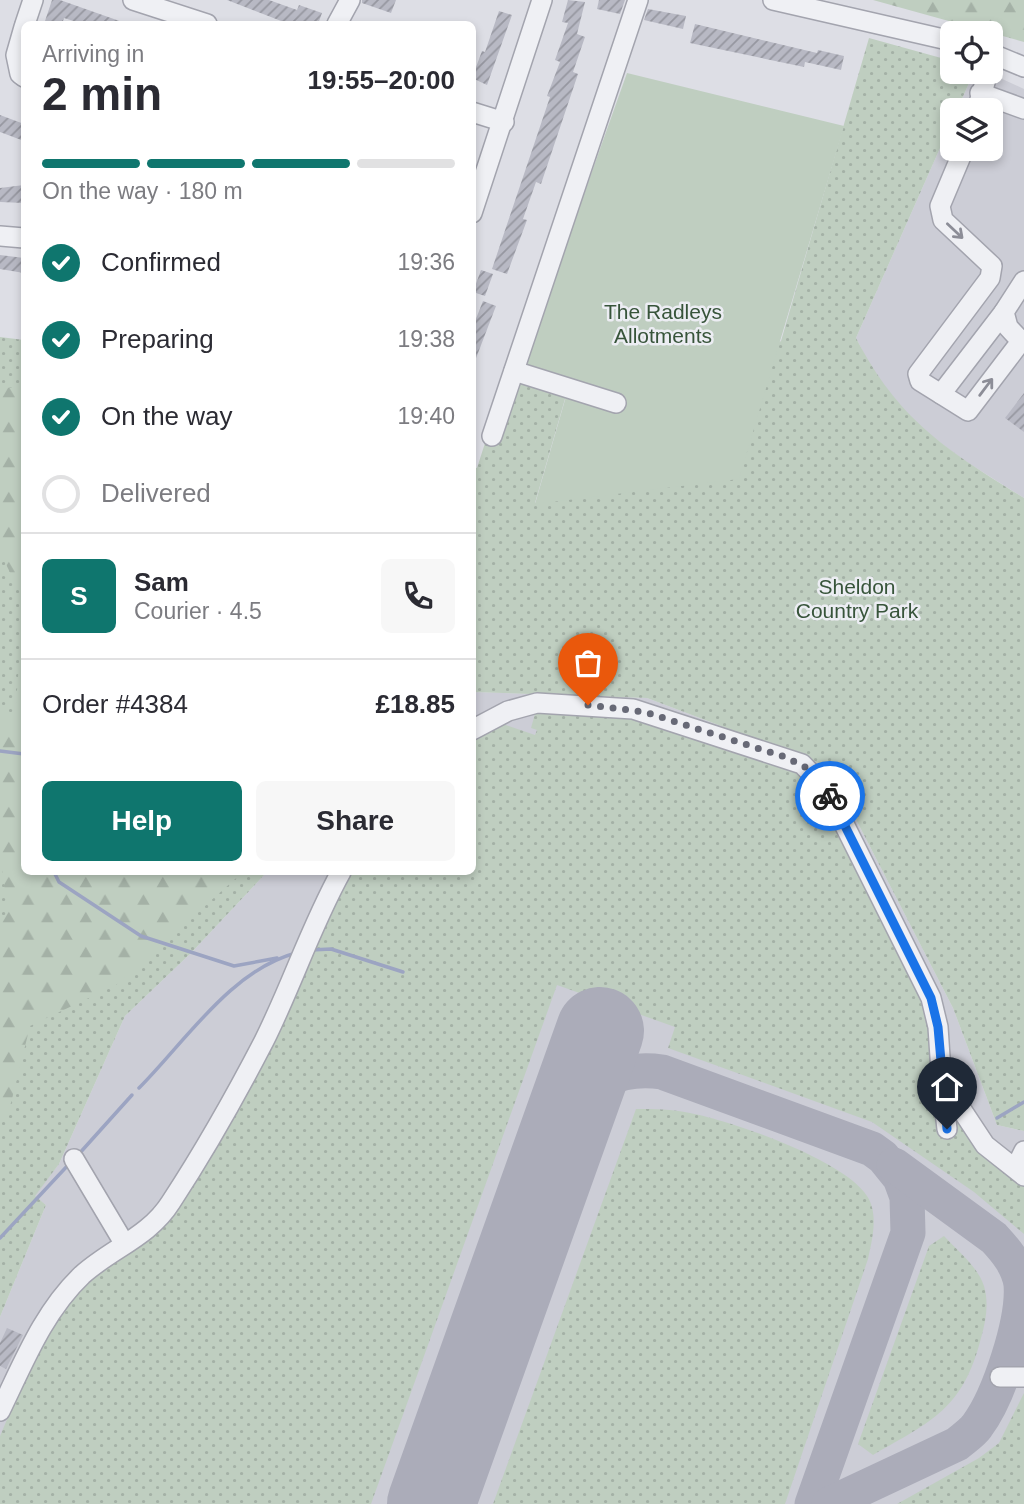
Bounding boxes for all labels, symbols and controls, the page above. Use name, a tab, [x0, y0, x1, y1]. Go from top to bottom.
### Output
map controls	[940, 21, 1003, 161]
button: locate	[940, 21, 1003, 84]
text: Arriving in	[42, 41, 144, 67]
text: 19:55–20:00	[308, 65, 455, 95]
text: 2 min	[42, 68, 162, 120]
button: layers	[940, 98, 1003, 161]
text: On the way · 180 m	[42, 178, 243, 204]
one-way arrow	[946, 223, 963, 240]
icon: check	[42, 244, 80, 282]
text: Confirmed	[101, 247, 221, 277]
text: 19:36	[397, 249, 455, 275]
park label: The Radleys Allotments	[604, 300, 722, 347]
icon: check	[42, 321, 80, 359]
text: Preparing	[101, 324, 214, 354]
text: 19:38	[397, 326, 455, 352]
one-way arrow	[979, 378, 994, 397]
icon: check	[42, 398, 80, 436]
text: On the way	[101, 401, 233, 431]
text: 19:40	[397, 403, 455, 429]
text: Delivered	[101, 478, 211, 508]
button: phone	[381, 559, 455, 633]
text: Sam	[134, 567, 189, 597]
park label: Sheldon Country Park	[796, 575, 919, 622]
text: S	[70, 581, 88, 611]
text: Courier · 4.5	[134, 598, 262, 624]
pin	[558, 633, 618, 705]
icon: bag	[569, 644, 607, 682]
text: Order #4384	[42, 689, 188, 719]
text: £18.85	[375, 689, 455, 719]
courier	[795, 761, 865, 831]
icon: bike	[811, 777, 849, 815]
button: Help	[42, 781, 242, 861]
button: Share	[256, 781, 455, 861]
pin	[917, 1057, 977, 1129]
icon: home	[928, 1068, 966, 1106]

